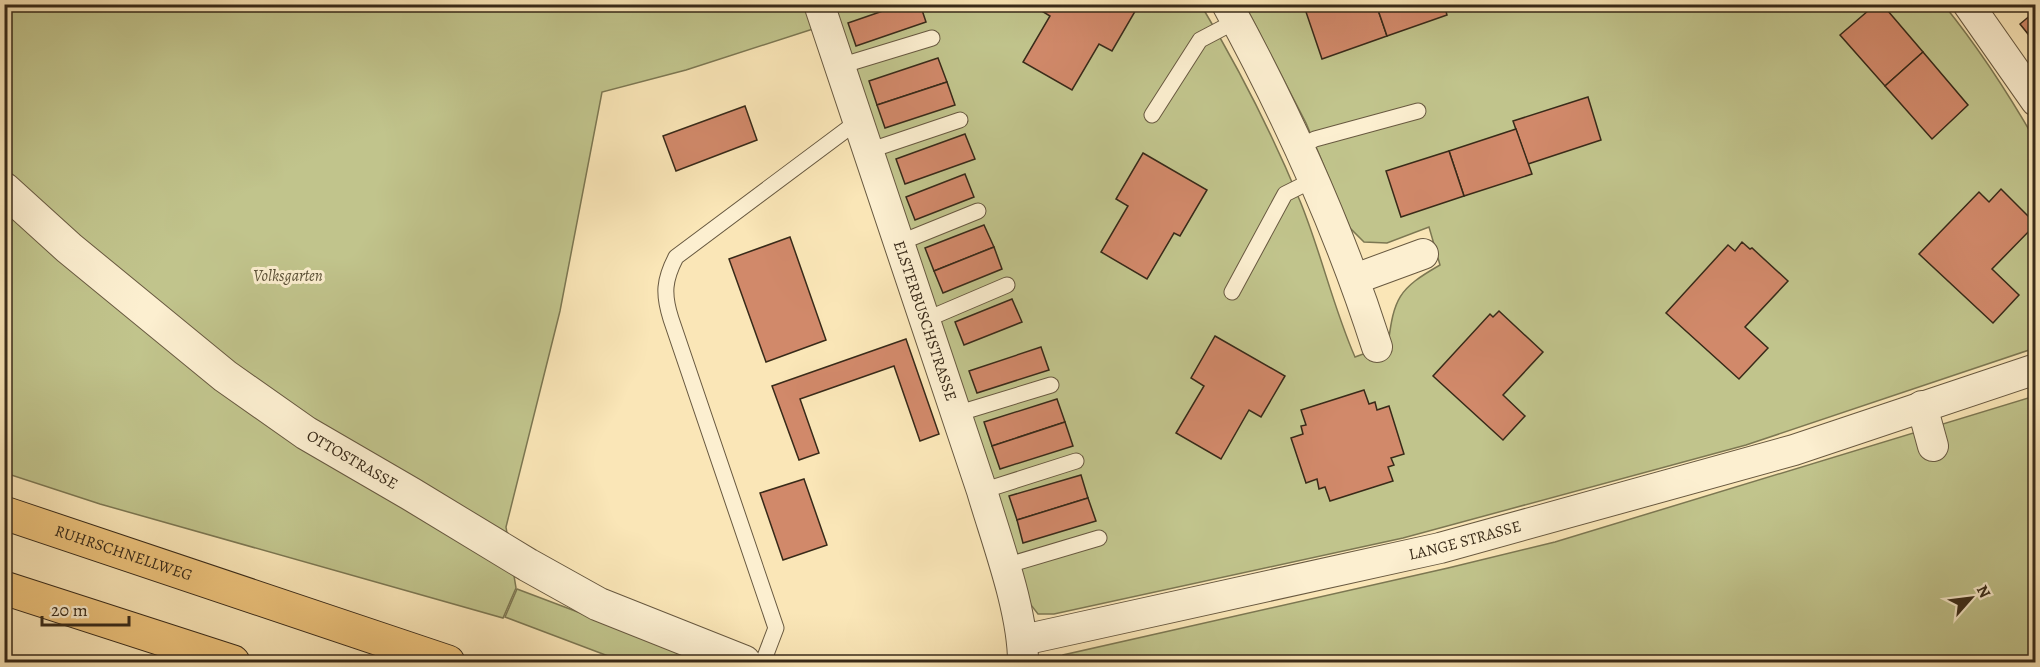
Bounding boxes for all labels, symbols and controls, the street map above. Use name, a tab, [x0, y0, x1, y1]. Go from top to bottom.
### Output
street label: ELSTERBUSCHSTRASSE	[888, 238, 962, 404]
park label: Volksgarten	[253, 265, 323, 287]
street label: OTTOSTRASSE	[302, 425, 402, 495]
street label: LANGE STRASSE	[1407, 515, 1524, 566]
street label: RUHRSCHNELLWEG	[52, 520, 195, 586]
north arrow	[1941, 568, 2001, 628]
text: N	[1971, 581, 1996, 602]
scale bar	[42, 589, 129, 627]
text: 20 m	[51, 598, 88, 622]

